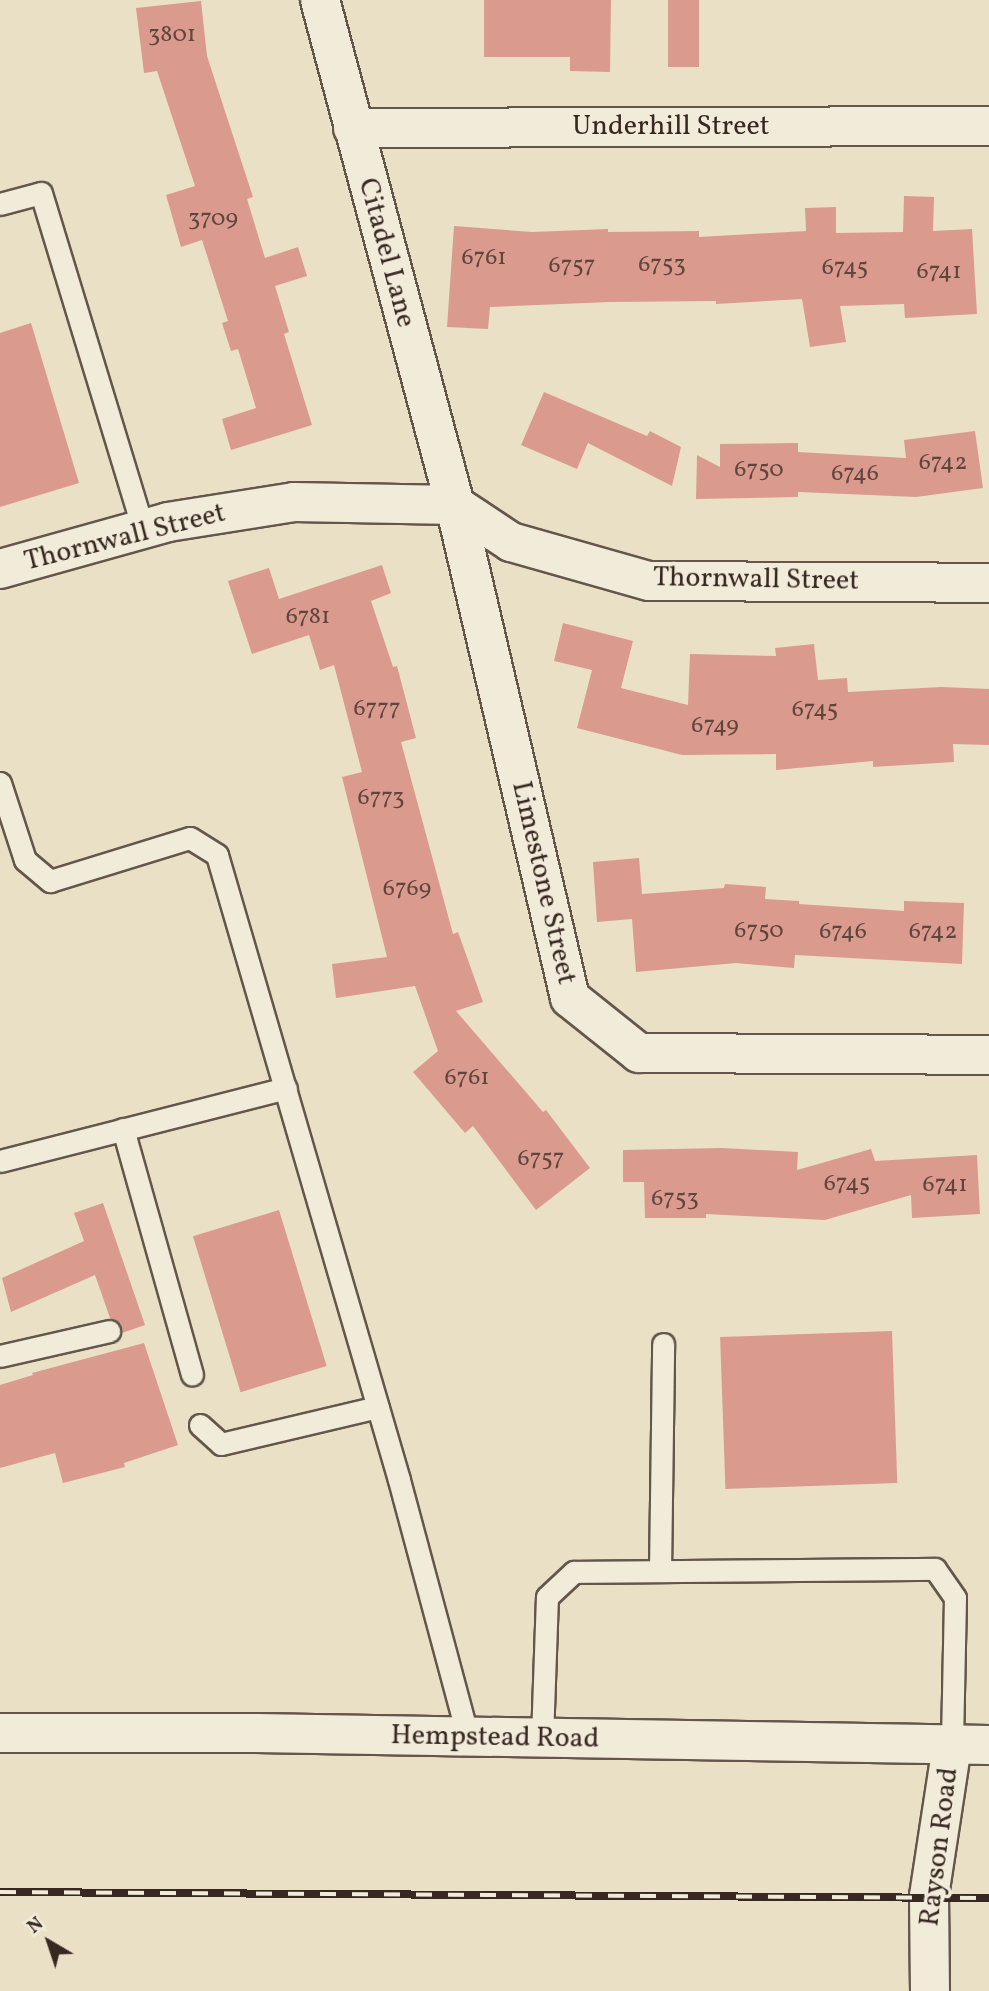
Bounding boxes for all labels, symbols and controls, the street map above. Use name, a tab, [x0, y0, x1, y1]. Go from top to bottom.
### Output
house number: 3801	[148, 22, 196, 50]
street label: Underhill Street	[572, 110, 770, 144]
street label: Citadel Lane	[350, 175, 422, 331]
house number: 3709	[188, 206, 238, 234]
house number: 6761	[461, 245, 507, 273]
house number: 6753	[638, 252, 686, 280]
house number: 6757	[549, 253, 595, 281]
house number: 6745	[822, 255, 868, 283]
house number: 6741	[916, 259, 962, 287]
house number: 6742	[919, 450, 967, 478]
house number: 6750	[734, 457, 784, 485]
house number: 6746	[831, 461, 879, 489]
street label: Thornwall Street	[21, 497, 229, 579]
street label: Thornwall Street	[653, 561, 859, 599]
house number: 6781	[286, 604, 330, 632]
house number: 6777	[353, 696, 401, 724]
house number: 6745	[792, 697, 838, 725]
house number: 6749	[691, 713, 739, 741]
street label: Limestone Street	[503, 778, 583, 988]
house number: 6773	[357, 785, 405, 813]
house number: 6769	[383, 876, 431, 904]
house number: 6750	[734, 918, 784, 946]
house number: 6746	[819, 919, 867, 947]
house number: 6742	[909, 919, 957, 947]
house number: 6761	[444, 1065, 490, 1093]
house number: 6757	[518, 1146, 564, 1174]
house number: 6745	[824, 1171, 870, 1199]
house number: 6741	[922, 1172, 968, 1200]
house number: 6753	[651, 1186, 699, 1214]
street label: Hempstead Road	[390, 1719, 600, 1757]
street label: Rayson Road	[914, 1766, 966, 1928]
north arrow	[14, 1907, 84, 1977]
text: N	[22, 1911, 49, 1940]

